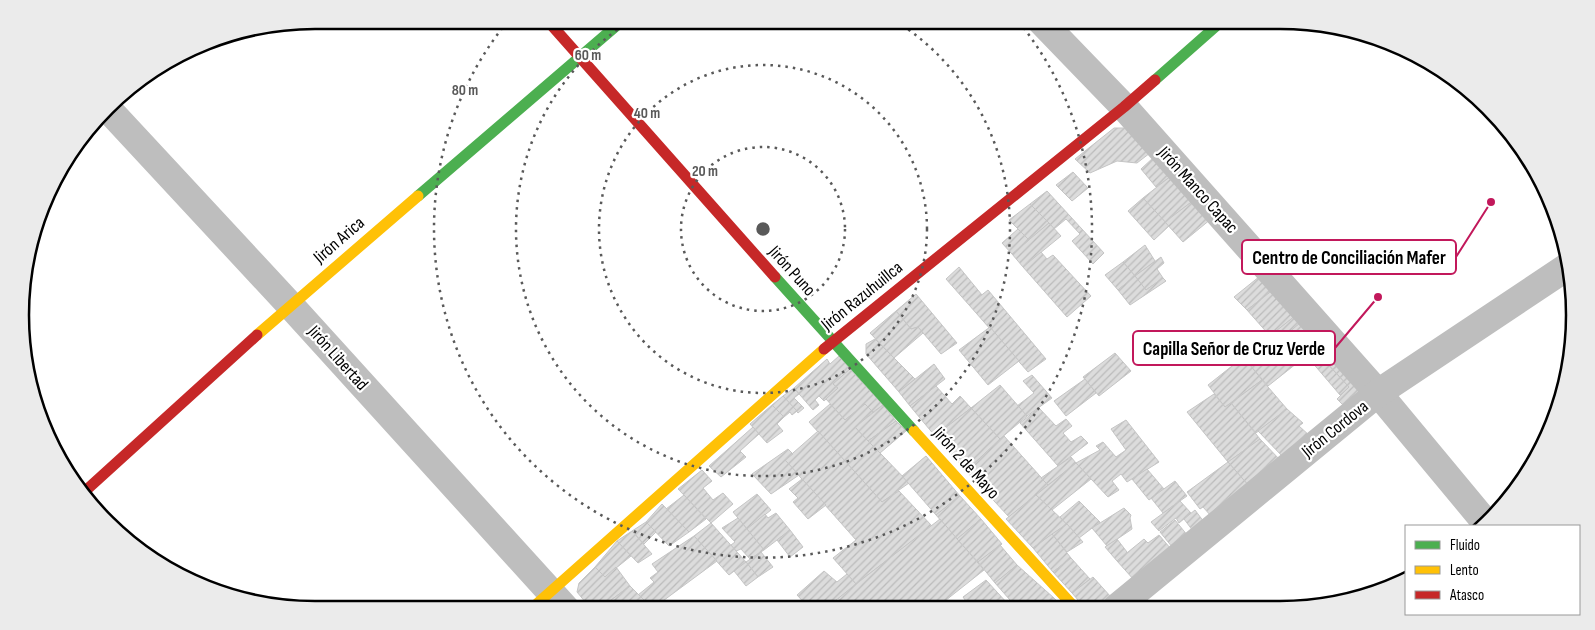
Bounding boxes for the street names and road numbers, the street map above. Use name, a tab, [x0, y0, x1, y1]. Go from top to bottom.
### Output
street label: Jirón Manco Capac	[1153, 141, 1242, 238]
street label: Jirón Arica	[309, 212, 369, 268]
street label: Jirón Puno	[763, 241, 820, 300]
street label: Jirón Razuhuillca	[816, 257, 907, 336]
street label: Jirón Libertad	[303, 321, 373, 395]
street label: Jirón Cordova	[1297, 396, 1372, 463]
street label: Jirón 2 de Mayo	[928, 422, 1004, 503]

